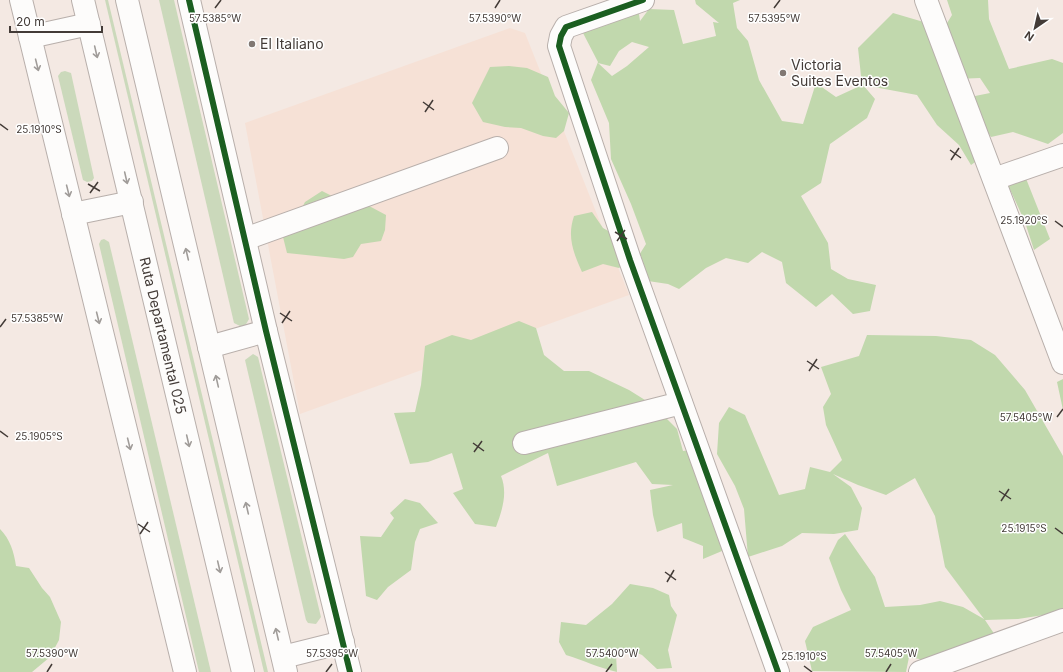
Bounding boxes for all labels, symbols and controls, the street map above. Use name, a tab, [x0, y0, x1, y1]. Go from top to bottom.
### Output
scale bar	[10, 8, 102, 34]
north arrow	[1015, 8, 1055, 48]
text: 57.5385°W	[189, 12, 241, 24]
text: 57.5390°W	[469, 12, 521, 24]
text: 57.5395°W	[748, 12, 800, 24]
text: 20 m	[16, 14, 45, 29]
text: N	[1022, 28, 1037, 44]
place label: El Italiano	[260, 35, 324, 52]
marker: El Italiano	[247, 39, 257, 49]
one-way arrow	[92, 45, 100, 58]
place label: Victoria Suites Eventos	[791, 56, 888, 89]
one-way arrow	[33, 58, 41, 71]
marker: Victoria Suites Eventos	[778, 68, 788, 78]
text: 25.1910°S	[16, 123, 62, 135]
one-way arrow	[122, 171, 130, 184]
one-way arrow	[64, 185, 72, 198]
text: 25.1920°S	[1000, 214, 1048, 226]
one-way arrow	[183, 248, 191, 261]
street label: Ruta Departamental 025	[136, 255, 190, 416]
one-way arrow	[95, 311, 103, 324]
text: 57.5385°W	[11, 312, 63, 324]
one-way arrow	[213, 375, 221, 388]
text: 57.5405°W	[1000, 411, 1052, 423]
text: 25.1905°S	[15, 430, 63, 442]
one-way arrow	[185, 434, 193, 447]
one-way arrow	[126, 437, 134, 450]
one-way arrow	[243, 501, 251, 514]
text: 25.1915°S	[1001, 522, 1047, 534]
one-way arrow	[215, 560, 223, 573]
one-way arrow	[273, 628, 280, 641]
text: 57.5390°W	[26, 647, 78, 659]
text: 57.5395°W	[306, 647, 358, 659]
text: 57.5400°W	[586, 647, 639, 659]
text: 57.5405°W	[865, 647, 917, 659]
text: 25.1910°S	[781, 650, 827, 662]

